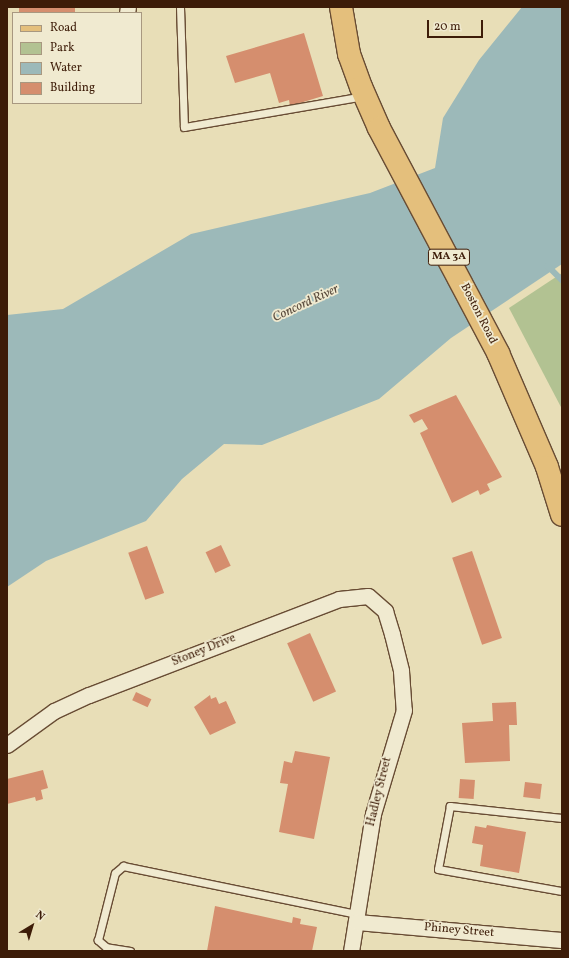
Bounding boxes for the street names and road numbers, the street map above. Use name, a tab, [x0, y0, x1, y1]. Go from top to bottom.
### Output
road number: MA 3A	[427, 248, 471, 266]
street label: Boston Road	[457, 281, 499, 347]
street label: Stoney Drive	[170, 632, 238, 670]
street label: Hadley Street	[364, 756, 396, 828]
street label: Phiney Street	[423, 921, 495, 941]

